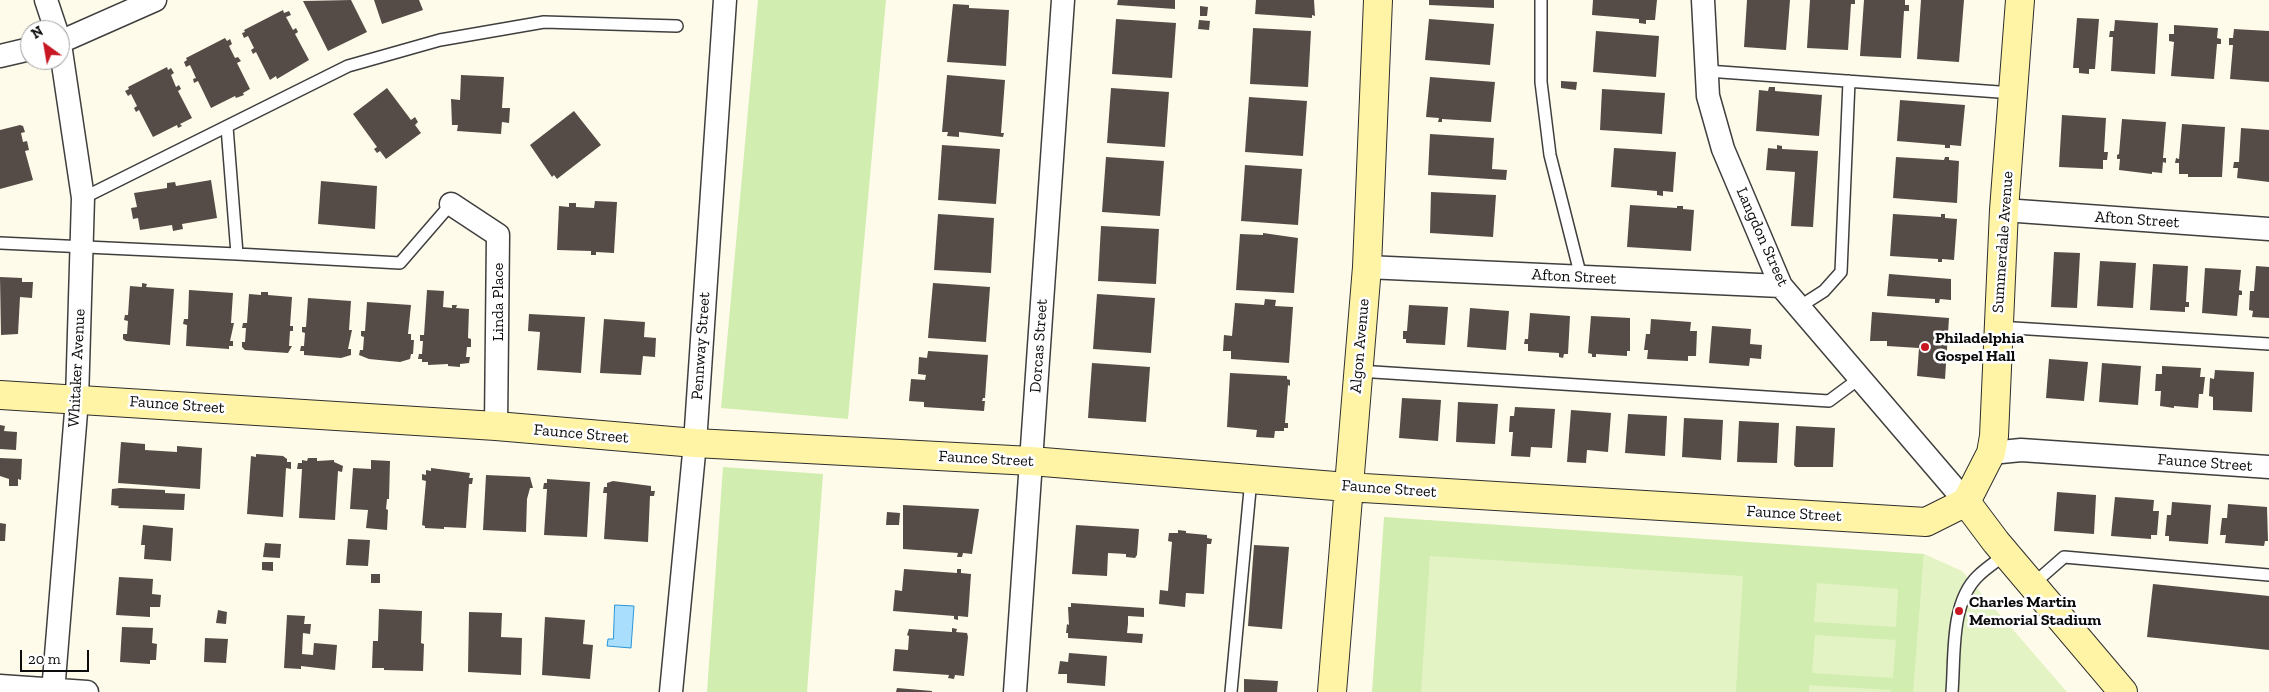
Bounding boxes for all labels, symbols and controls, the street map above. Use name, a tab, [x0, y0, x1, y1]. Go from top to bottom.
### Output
north arrow	[20, 20, 70, 70]
text: N	[28, 23, 46, 43]
street label: Summerdale Avenue	[1988, 171, 2018, 313]
street label: Langdon Street	[1732, 185, 1792, 289]
street label: Afton Street	[2094, 207, 2180, 233]
street label: Linda Place	[488, 263, 508, 341]
street label: Afton Street	[1531, 265, 1617, 289]
street label: Pennway Street	[688, 291, 714, 401]
street label: Dorcas Street	[1026, 298, 1052, 394]
street label: Algon Avenue	[1346, 298, 1374, 394]
street label: Whitaker Avenue	[64, 308, 90, 428]
place label: Philadelphia Gospel Hall	[1935, 328, 2024, 366]
marker: Philadelphia Gospel Hall	[1919, 341, 1931, 353]
street label: Faunce Street	[129, 392, 225, 418]
street label: Faunce Street	[533, 420, 629, 448]
street label: Faunce Street	[938, 447, 1034, 471]
street label: Faunce Street	[2157, 450, 2253, 476]
street label: Faunce Street	[1341, 476, 1437, 502]
street label: Faunce Street	[1746, 502, 1842, 526]
place label: Charles Martin Memorial Stadium	[1969, 592, 2101, 630]
marker: Charles Martin Memorial Stadium	[1953, 605, 1965, 617]
scale bar	[22, 640, 91, 672]
text: 20 m	[28, 650, 61, 668]

